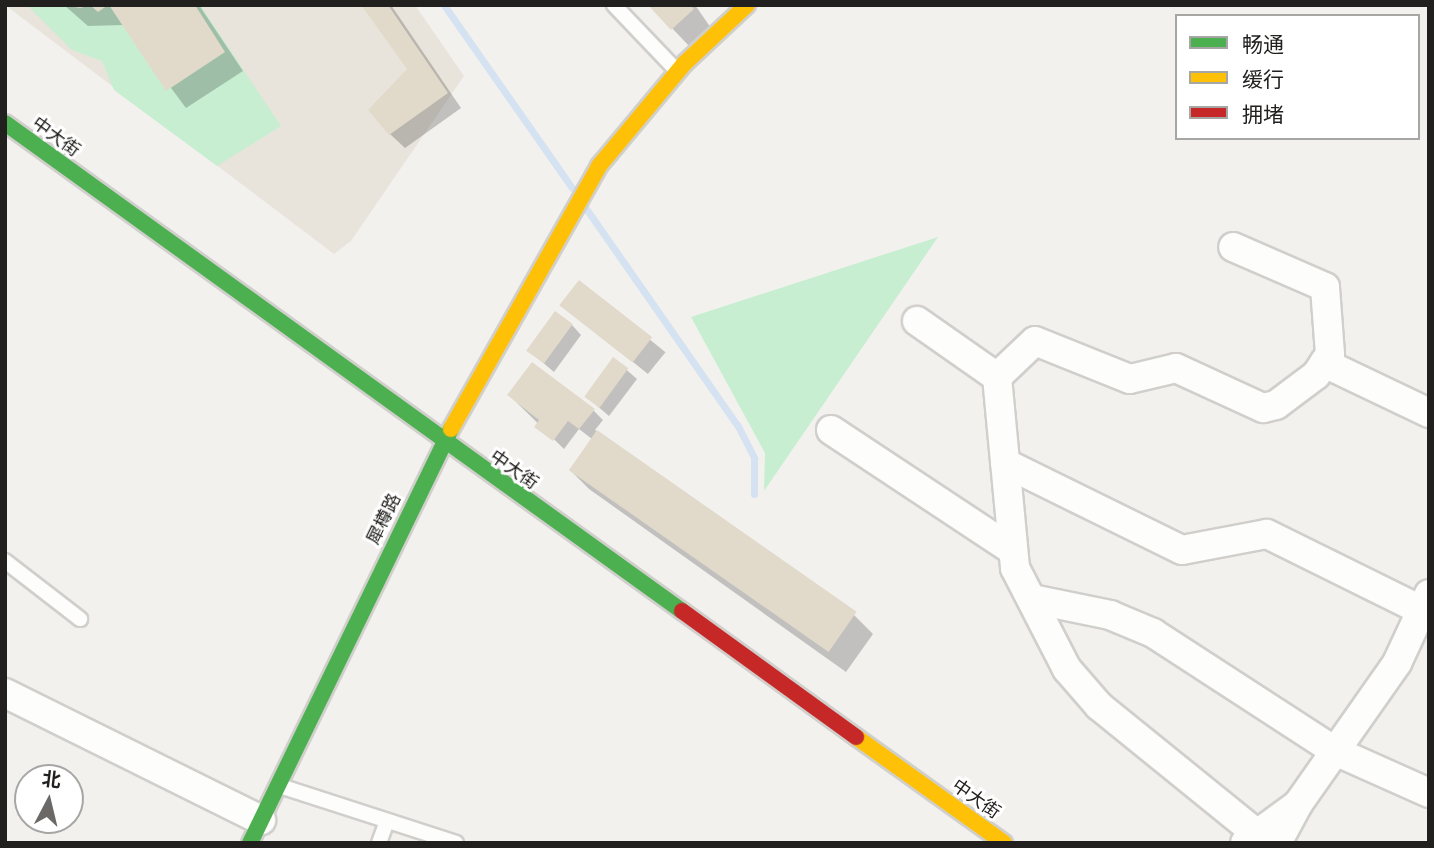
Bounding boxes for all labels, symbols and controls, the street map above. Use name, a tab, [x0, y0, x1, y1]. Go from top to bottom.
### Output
legend	[1175, 14, 1420, 140]
text: 畅通	[1242, 32, 1284, 57]
text: 缓行	[1242, 67, 1284, 92]
text: 拥堵	[1242, 102, 1284, 127]
street label: 中大街	[28, 112, 84, 162]
street label: 中大街	[486, 446, 542, 494]
street label: 犀樽路	[362, 490, 406, 548]
north arrow	[14, 764, 84, 834]
text: 北	[41, 767, 62, 792]
street label: 中大街	[948, 775, 1004, 823]

